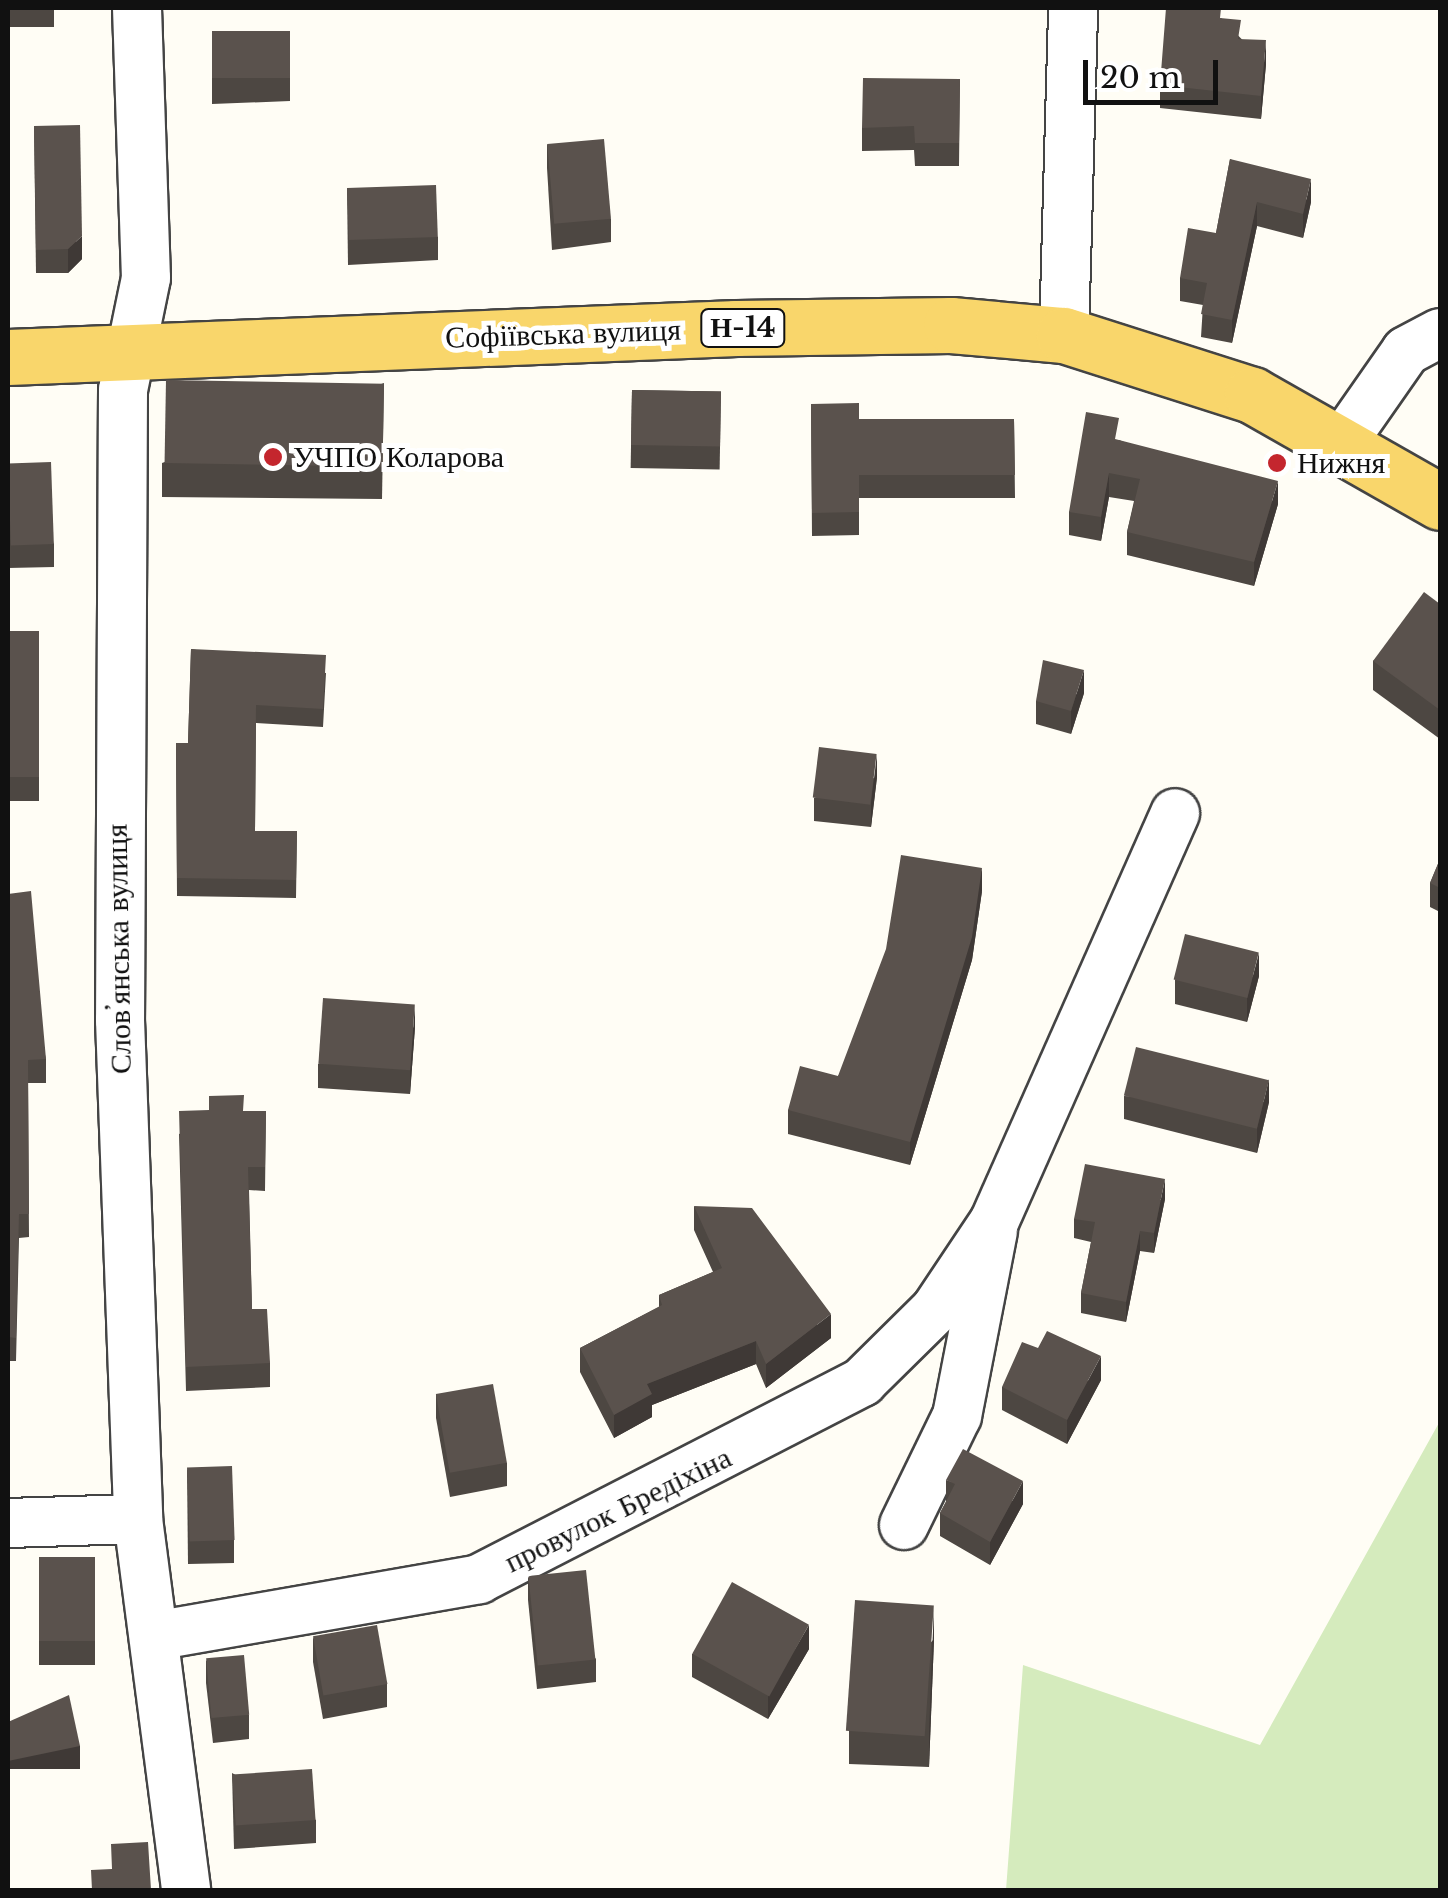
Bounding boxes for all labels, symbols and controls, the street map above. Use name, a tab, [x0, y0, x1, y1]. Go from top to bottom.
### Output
scale bar	[1088, 40, 1223, 102]
text: 20 m	[1100, 59, 1181, 96]
road number: Н-14	[698, 305, 788, 351]
street label: Софіївська вулиця	[445, 312, 681, 356]
place label: УЧПО Коларова	[293, 439, 504, 475]
place label: Нижня	[1297, 445, 1385, 481]
marker: УЧПО Коларова	[262, 446, 284, 468]
marker: Нижня	[1266, 452, 1288, 474]
street label: Словʼянська вулиця	[99, 824, 139, 1074]
street label: провулок Бредіхіна	[499, 1440, 737, 1580]

